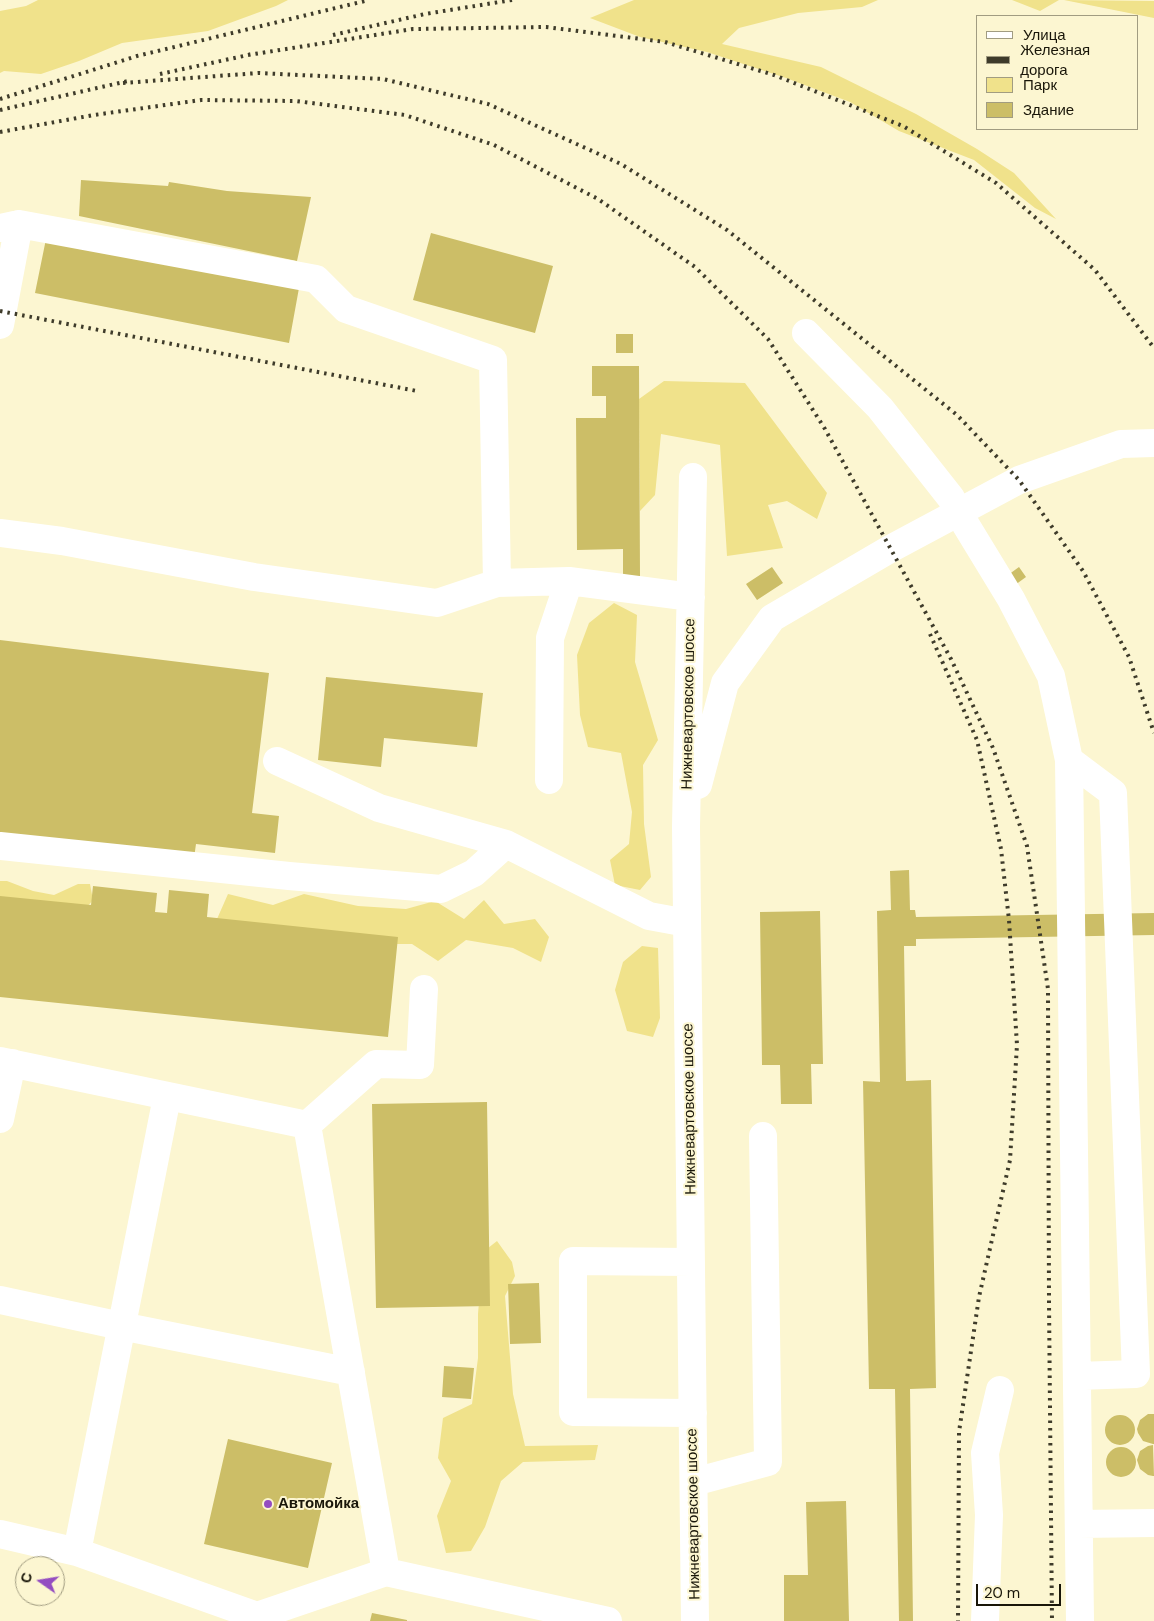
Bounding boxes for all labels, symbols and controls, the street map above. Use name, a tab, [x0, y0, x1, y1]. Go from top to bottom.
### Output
legend	[976, 15, 1139, 130]
text: Улица	[1023, 25, 1066, 45]
text: Железная дорога	[1020, 40, 1090, 80]
text: Парк	[1023, 75, 1057, 95]
text: Здание	[1023, 100, 1074, 120]
street label: Нижневартовское шоссе	[679, 618, 699, 790]
street label: Нижневартовское шоссе	[680, 1023, 700, 1195]
street label: Нижневартовское шоссе	[684, 1428, 704, 1600]
place label: Автомойка	[278, 1495, 359, 1513]
marker: Автомойка	[262, 1498, 274, 1510]
north arrow	[15, 1556, 65, 1606]
text: С	[16, 1571, 36, 1585]
scale bar	[979, 1574, 1064, 1606]
text: 20 m	[984, 1583, 1020, 1603]

